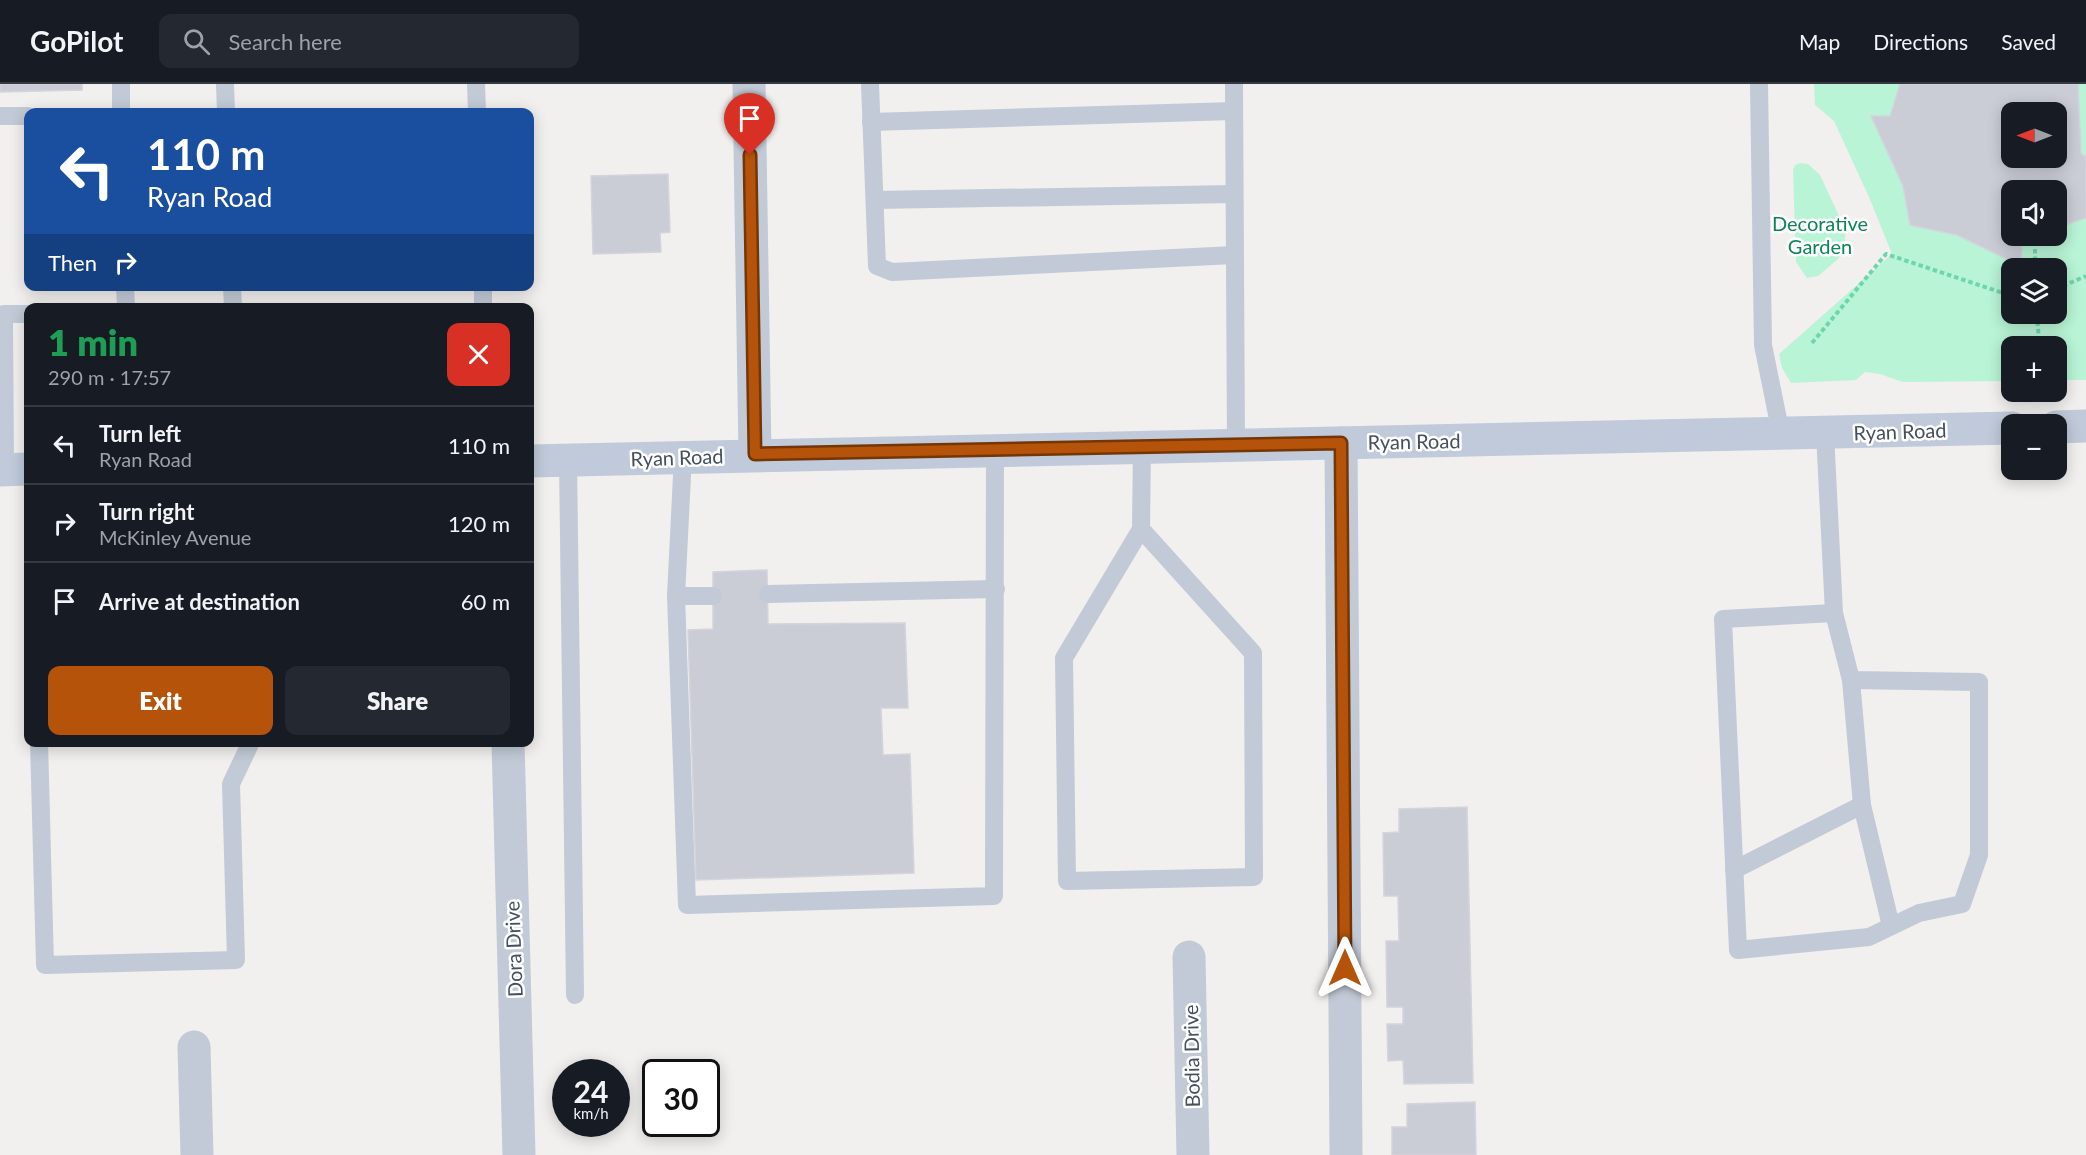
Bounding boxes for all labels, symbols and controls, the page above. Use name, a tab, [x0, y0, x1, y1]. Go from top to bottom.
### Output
search box	[159, 14, 579, 68]
text: GoPilot	[30, 24, 123, 58]
icon: search	[180, 25, 213, 58]
text: Search here	[228, 28, 342, 55]
text: Map	[1799, 29, 1840, 54]
text: Directions	[1873, 29, 1968, 54]
text: Saved	[2001, 29, 2056, 54]
pin	[724, 93, 775, 155]
icon: arrive	[733, 102, 766, 135]
north arrow	[2001, 102, 2067, 168]
map controls	[2001, 102, 2067, 480]
text: 110 m	[147, 129, 265, 179]
icon: left	[48, 132, 126, 210]
text: Ryan Road	[147, 180, 272, 213]
button: sound	[2001, 180, 2067, 246]
park label: Decorative Garden	[1772, 211, 1868, 258]
icon: right	[109, 246, 142, 279]
text: Then	[48, 249, 97, 276]
button: layers	[2001, 258, 2067, 324]
text: 1 min	[48, 320, 138, 364]
button: close	[447, 323, 510, 386]
button: +	[2001, 336, 2067, 402]
text: 290 m · 17:57	[48, 365, 171, 389]
button: −	[2001, 414, 2067, 480]
street label: Ryan Road	[1853, 417, 1947, 445]
text: Turn left	[99, 420, 181, 447]
street label: Ryan Road	[1367, 428, 1461, 454]
icon: left	[48, 429, 81, 462]
text: 110 m	[448, 432, 510, 459]
street label: Ryan Road	[630, 443, 724, 471]
text: Ryan Road	[99, 447, 192, 471]
text: Turn right	[99, 498, 194, 525]
icon: right	[48, 507, 81, 540]
text: 120 m	[448, 510, 510, 537]
text: McKinley Avenue	[99, 525, 251, 549]
icon: arrive	[48, 585, 81, 618]
text: Arrive at destination	[99, 588, 300, 615]
text: 60 m	[461, 588, 510, 615]
button: Exit	[48, 666, 273, 735]
button: Share	[285, 666, 510, 735]
street label: Dora Drive	[499, 900, 527, 998]
position arrow	[1313, 936, 1377, 1000]
street label: Bodia Drive	[1178, 1004, 1204, 1108]
speed limit sign: 30	[642, 1059, 720, 1137]
text: 24	[574, 1073, 608, 1109]
text: km/h	[573, 1104, 609, 1122]

